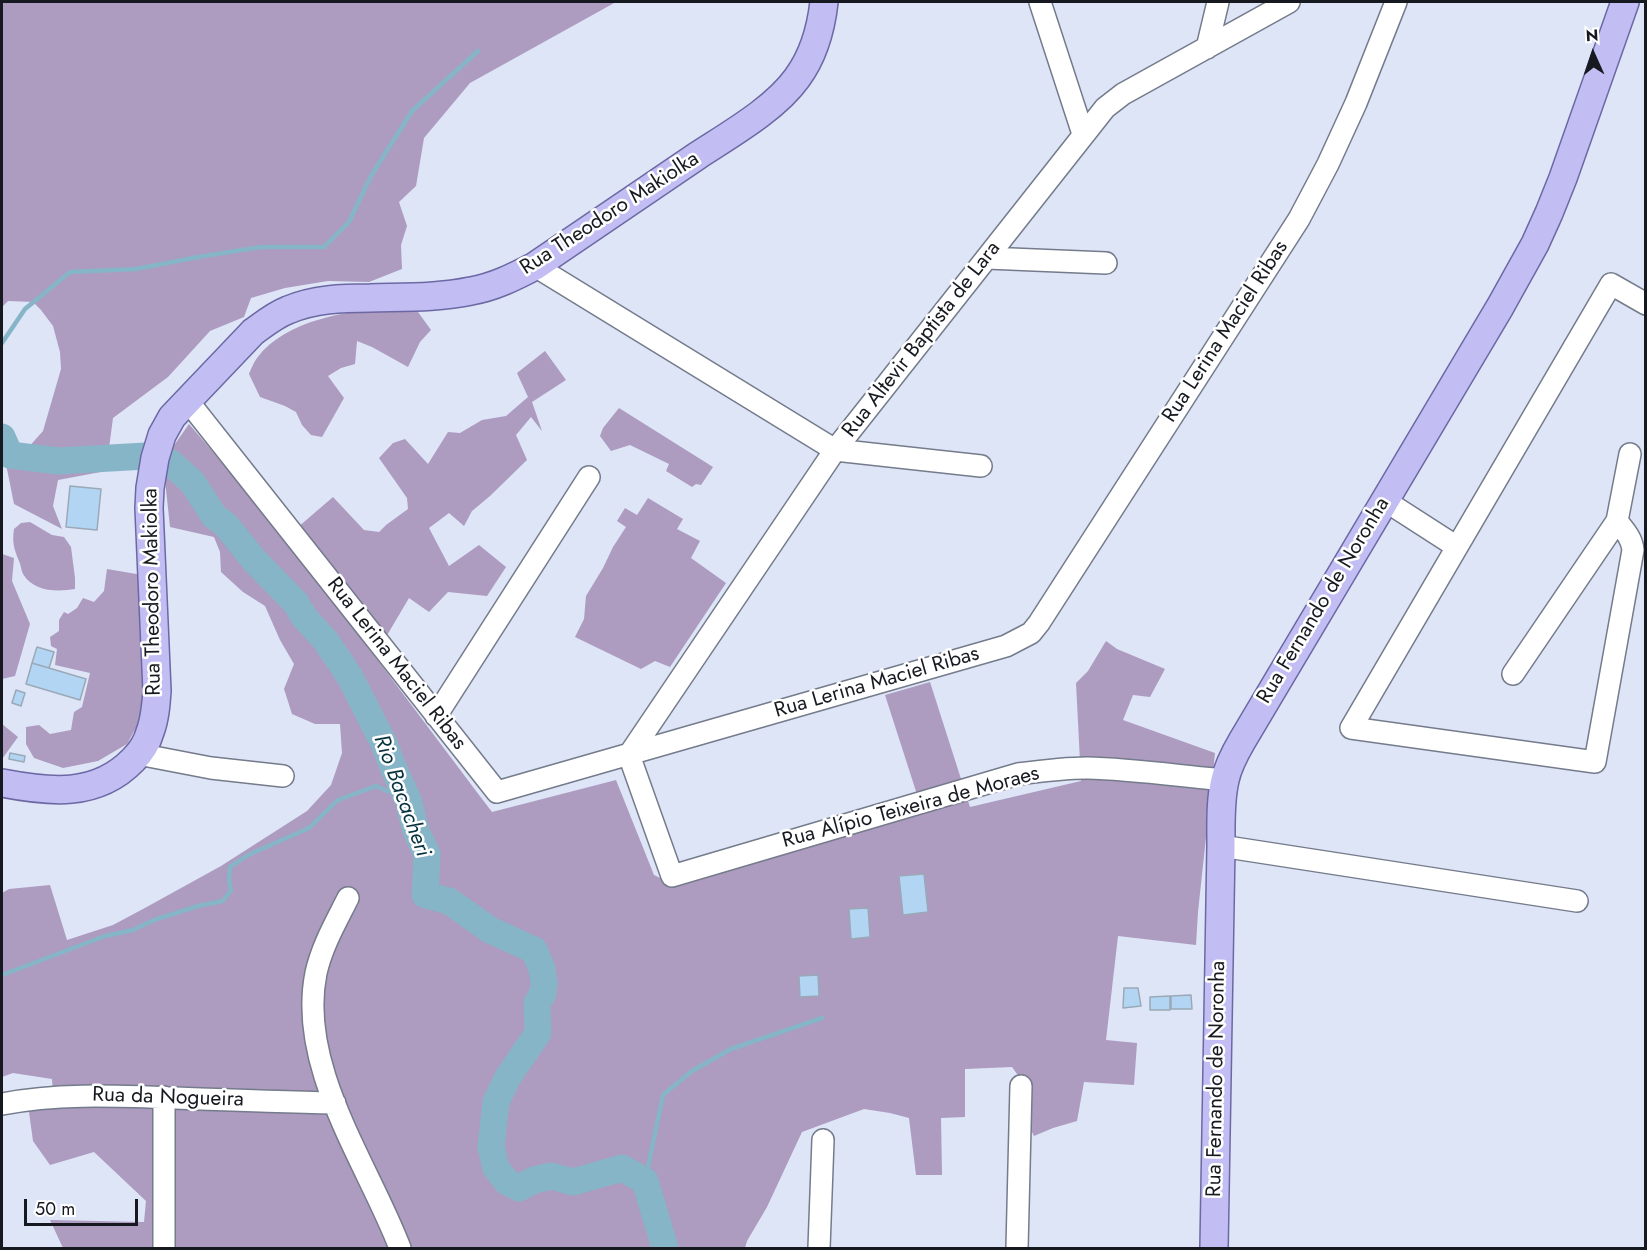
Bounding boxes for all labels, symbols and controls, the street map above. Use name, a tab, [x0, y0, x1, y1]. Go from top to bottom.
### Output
north arrow	[1563, 24, 1623, 84]
text: N	[1585, 24, 1599, 47]
street label: Rua Theodoro Makiolka	[516, 147, 704, 281]
street label: Rua Lerina Maciel Ribas	[1158, 236, 1294, 428]
street label: Rua Altevir Baptista de Lara	[838, 237, 1006, 443]
street label: Rua Theodoro Makiolka	[139, 488, 167, 696]
street label: Rua Fernando de Noronha	[1252, 493, 1396, 709]
street label: Rua Lerina Maciel Ribas	[321, 573, 471, 755]
street label: Rua Lerina Maciel Ribas	[772, 642, 982, 724]
water label: Rio Bacacheri	[367, 732, 435, 860]
street label: Rua Alípio Teixeira de Moraes	[780, 762, 1042, 854]
street label: Rua Fernando de Noronha	[1202, 961, 1232, 1197]
street label: Rua da Nogueira	[92, 1083, 244, 1113]
scale bar	[27, 1187, 141, 1225]
text: 50 m	[35, 1196, 75, 1222]

